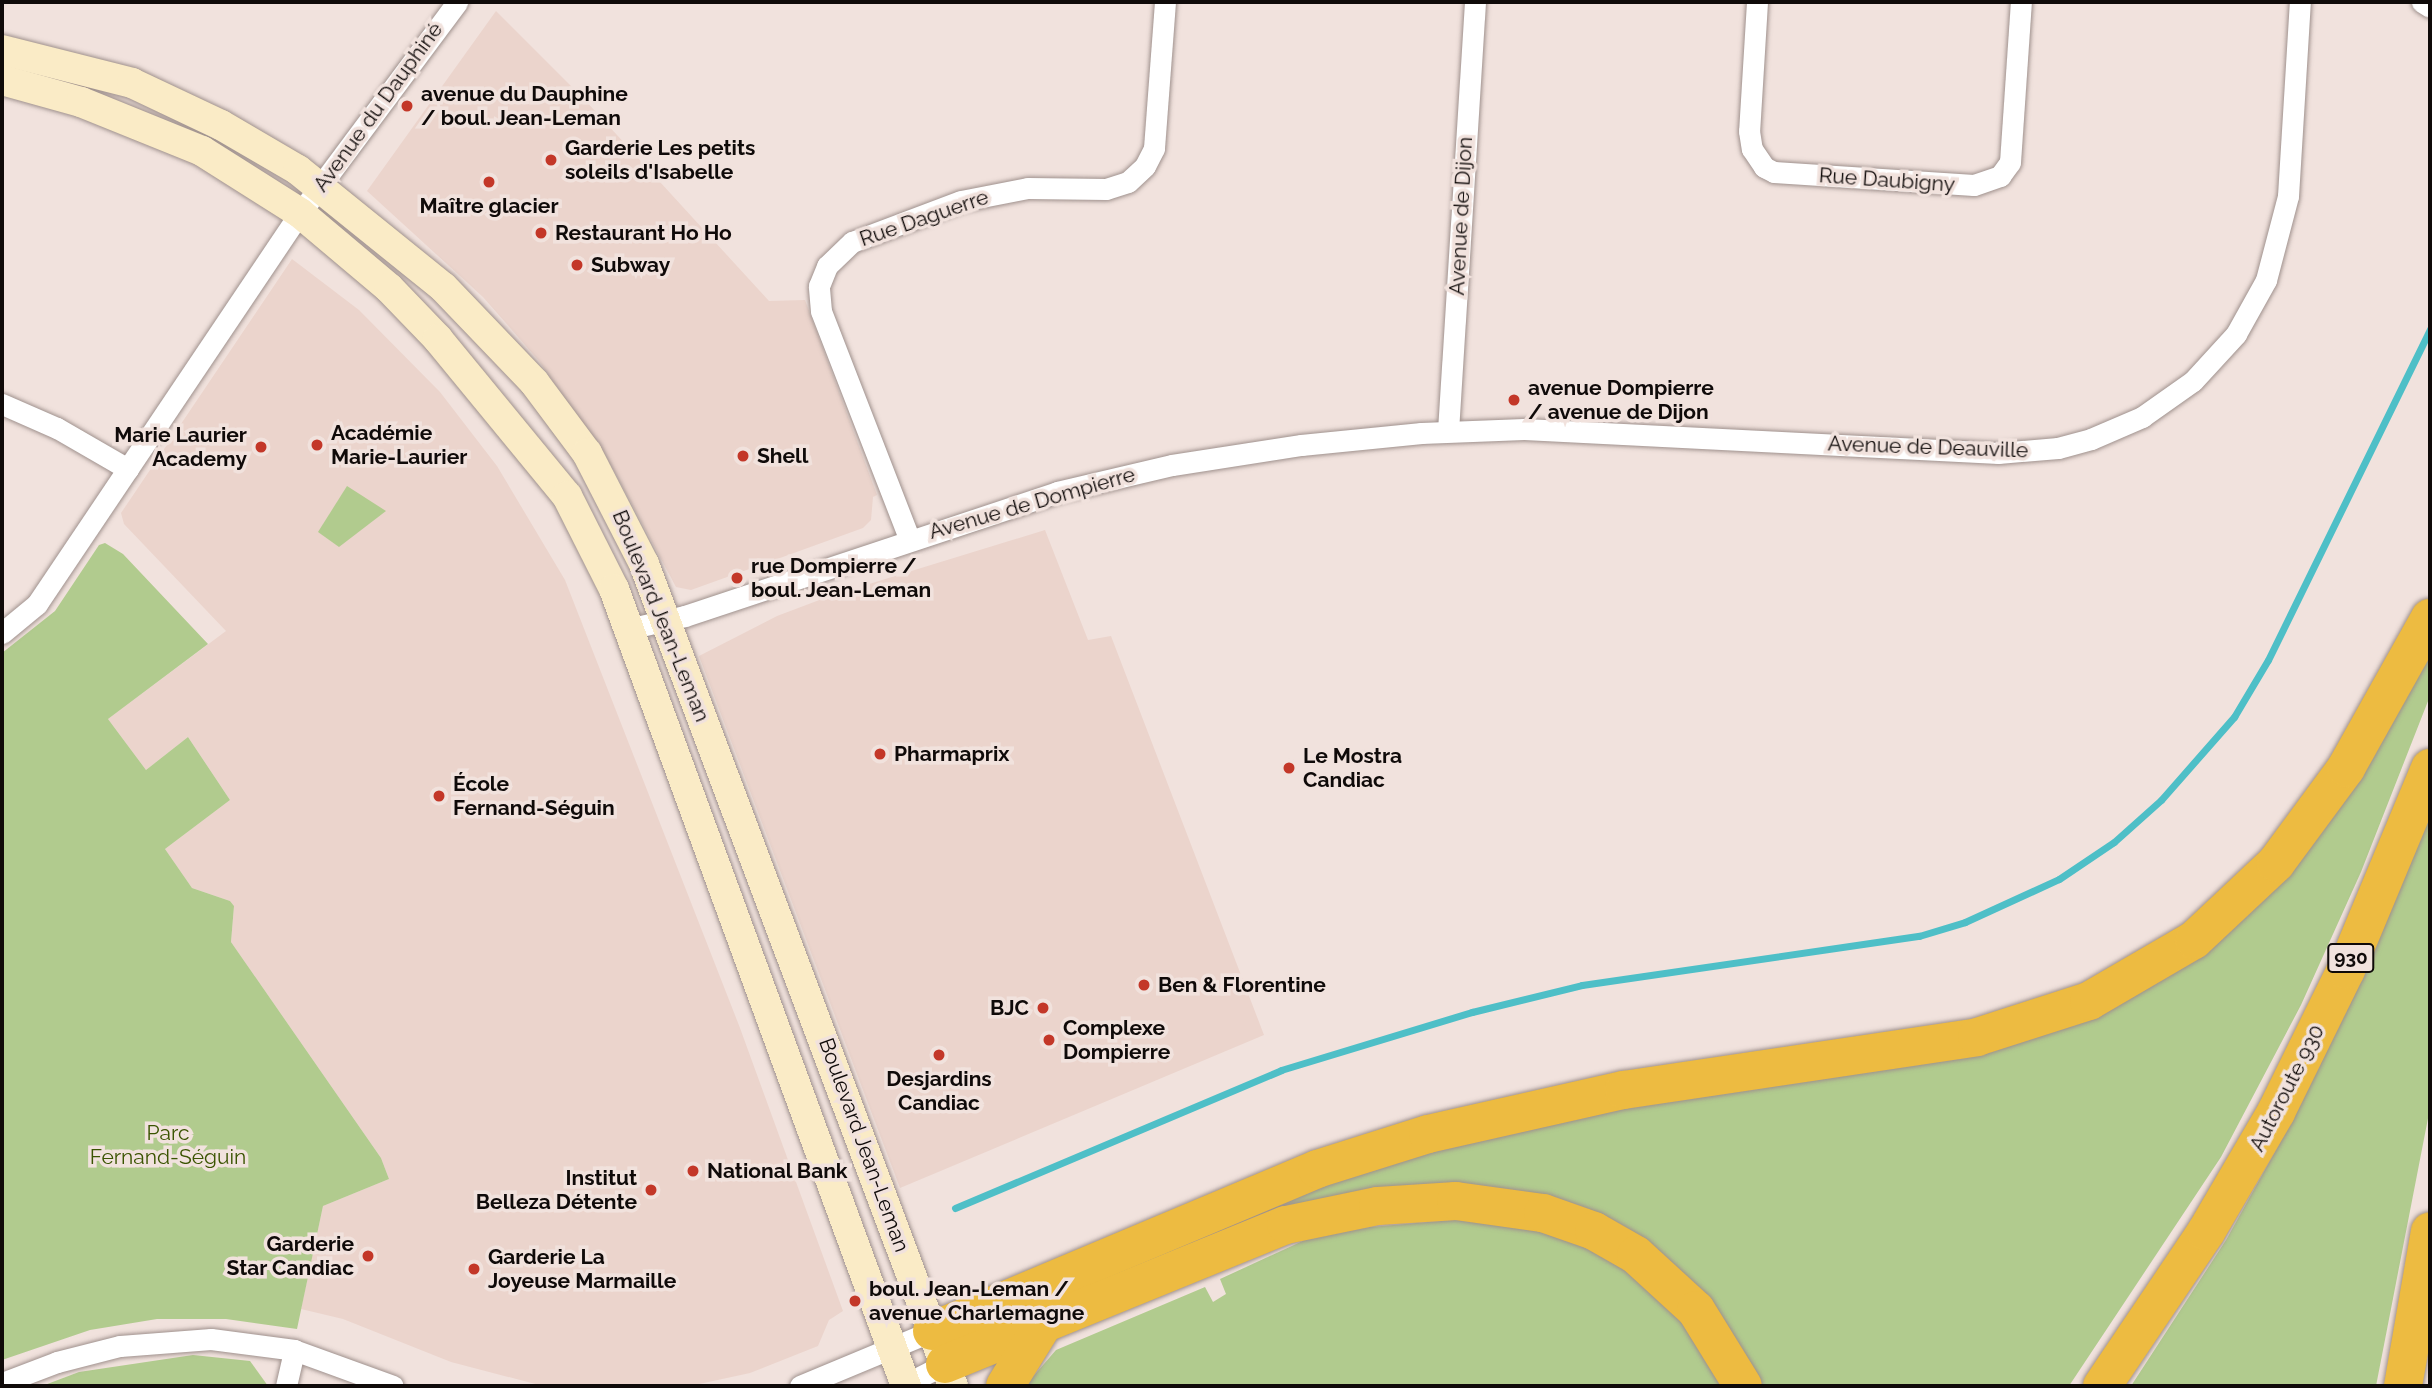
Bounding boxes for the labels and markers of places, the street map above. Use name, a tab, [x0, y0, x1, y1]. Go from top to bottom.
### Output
place label: avenue du Dauphine / boul. Jean-Leman	[421, 81, 628, 131]
marker: avenue du Dauphine / boul. Jean-Leman	[399, 98, 415, 114]
place label: Garderie Les petits soleils d'Isabelle	[565, 135, 755, 185]
marker: Garderie Les petits soleils d'Isabelle	[543, 152, 559, 168]
marker: Maître glacier	[481, 174, 497, 190]
place label: Maître glacier	[419, 193, 559, 219]
place label: Restaurant Ho Ho	[555, 220, 732, 246]
marker: Restaurant Ho Ho	[533, 225, 549, 241]
place label: Subway	[591, 252, 670, 278]
marker: Subway	[569, 257, 585, 273]
place label: avenue Dompierre / avenue de Dijon	[1528, 375, 1714, 425]
marker: avenue Dompierre / avenue de Dijon	[1506, 392, 1522, 408]
place label: Académie Marie-Laurier	[331, 420, 467, 470]
place label: Marie Laurier Academy	[114, 422, 247, 472]
marker: Académie Marie-Laurier	[309, 437, 325, 453]
marker: Marie Laurier Academy	[253, 439, 269, 455]
place label: Shell	[757, 443, 808, 469]
marker: Shell	[735, 448, 751, 464]
place label: rue Dompierre / boul. Jean-Leman	[751, 553, 932, 603]
marker: rue Dompierre / boul. Jean-Leman	[729, 570, 745, 586]
place label: Pharmaprix	[894, 741, 1009, 767]
place label: Le Mostra Candiac	[1303, 743, 1402, 793]
marker: Pharmaprix	[872, 746, 888, 762]
marker: Le Mostra Candiac	[1281, 760, 1297, 776]
place label: École Fernand-Séguin	[453, 771, 615, 821]
marker: École Fernand-Séguin	[431, 788, 447, 804]
place label: Ben & Florentine	[1158, 972, 1326, 998]
marker: Ben & Florentine	[1136, 977, 1152, 993]
place label: BJC	[990, 995, 1029, 1021]
marker: BJC	[1035, 1000, 1051, 1016]
place label: Complexe Dompierre	[1063, 1015, 1170, 1065]
marker: Complexe Dompierre	[1041, 1032, 1057, 1048]
marker: Desjardins Candiac	[931, 1047, 947, 1063]
place label: Desjardins Candiac	[886, 1066, 992, 1116]
place label: National Bank	[707, 1158, 848, 1184]
marker: National Bank	[685, 1163, 701, 1179]
place label: Institut Belleza Détente	[476, 1165, 637, 1215]
marker: Institut Belleza Détente	[643, 1182, 659, 1198]
place label: Garderie Star Candiac	[226, 1231, 354, 1281]
place label: Garderie La Joyeuse Marmaille	[488, 1244, 676, 1294]
marker: Garderie Star Candiac	[360, 1248, 376, 1264]
marker: Garderie La Joyeuse Marmaille	[466, 1261, 482, 1277]
place label: boul. Jean-Leman / avenue Charlemagne	[869, 1276, 1084, 1326]
marker: boul. Jean-Leman / avenue Charlemagne	[847, 1293, 863, 1309]

